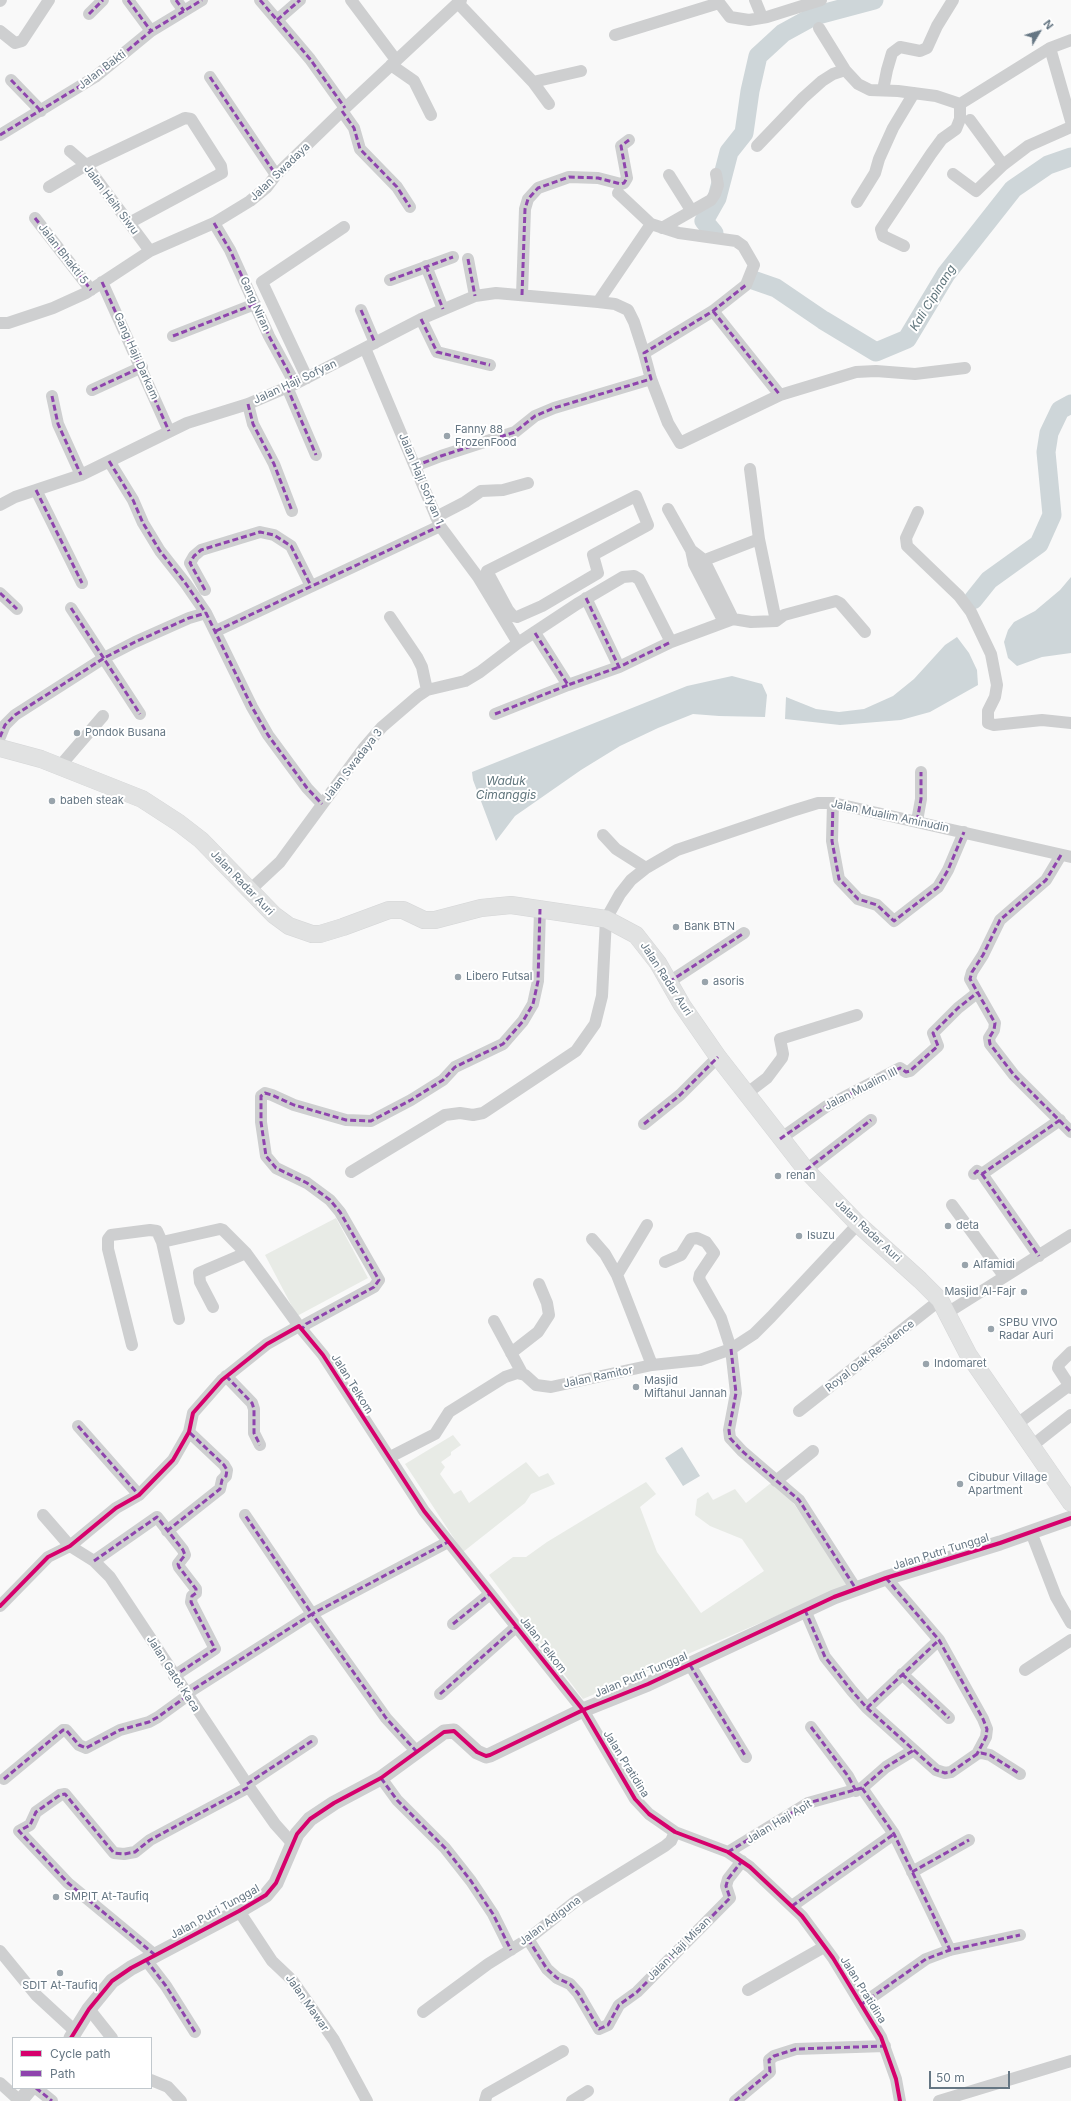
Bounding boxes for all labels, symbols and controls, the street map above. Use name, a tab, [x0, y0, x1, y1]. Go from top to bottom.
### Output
north arrow	[1019, 12, 1059, 52]
text: N	[1040, 17, 1057, 32]
street label: Jalan Bakti	[75, 48, 129, 92]
street label: Jalan Swadaya	[247, 140, 313, 204]
street label: Jalan Heih Siwu	[81, 163, 141, 237]
street label: Jalan Bhakti 5	[35, 221, 91, 287]
water label: Kali Cipinang	[907, 262, 959, 334]
street label: Gang Niran	[237, 275, 273, 333]
street label: Gang Haji Darkam	[111, 310, 161, 402]
street label: Jalan Haji Sofyan	[251, 357, 339, 407]
place label: Fanny 88 FrozenFood	[455, 423, 516, 449]
street label: Jalan Haji Sofyan 1	[396, 431, 446, 527]
marker: Fanny 88 FrozenFood	[442, 431, 452, 441]
place label: Pondok Busana	[85, 726, 166, 740]
street label: Jalan Swadaya 3	[321, 726, 385, 804]
marker: Pondok Busana	[72, 728, 82, 738]
water label: Waduk Cimanggis	[476, 774, 536, 802]
place label: babeh steak	[60, 794, 124, 808]
marker: babeh steak	[47, 796, 57, 806]
street label: Jalan Mualim Aminudin	[830, 797, 950, 835]
street label: Jalan Radar Auri	[208, 848, 276, 918]
place label: Bank BTN	[684, 920, 735, 934]
marker: Bank BTN	[671, 922, 681, 932]
street label: Jalan Radar Auri	[637, 940, 695, 1018]
place label: Libero Futsal	[466, 970, 532, 984]
marker: Libero Futsal	[453, 972, 463, 982]
place label: asoris	[713, 975, 744, 989]
marker: asoris	[700, 977, 710, 987]
street label: Jalan Mualim III	[822, 1065, 900, 1113]
place label: renan	[786, 1169, 816, 1183]
marker: renan	[773, 1171, 783, 1181]
street label: Jalan Radar Auri	[832, 1197, 904, 1265]
place label: deta	[956, 1219, 979, 1233]
marker: deta	[943, 1221, 953, 1231]
place label: Isuzu	[807, 1229, 835, 1243]
marker: Isuzu	[794, 1231, 804, 1241]
place label: Alfamidi	[973, 1258, 1015, 1272]
marker: Alfamidi	[960, 1260, 970, 1270]
place label: Masjid Al-Fajr	[944, 1285, 1016, 1299]
marker: Masjid Al-Fajr	[1019, 1287, 1029, 1297]
place label: SPBU VIVO Radar Auri	[999, 1316, 1058, 1342]
street label: Royal Oak Residence	[823, 1317, 917, 1395]
marker: SPBU VIVO Radar Auri	[986, 1324, 996, 1334]
street label: Jalan Telkom	[328, 1352, 376, 1416]
place label: Indomaret	[934, 1357, 987, 1371]
marker: Indomaret	[921, 1359, 931, 1369]
street label: Jalan Ramitor	[562, 1363, 634, 1391]
place label: Masjid Miftahul Jannah	[644, 1374, 727, 1400]
marker: Masjid Miftahul Jannah	[631, 1382, 641, 1392]
place label: Cibubur Village Apartment	[968, 1471, 1047, 1497]
marker: Cibubur Village Apartment	[955, 1479, 965, 1489]
street label: Jalan Putri Tunggal	[891, 1531, 991, 1573]
street label: Jalan Telkom	[517, 1614, 569, 1676]
street label: Jalan Gatot Kaca	[143, 1633, 203, 1715]
street label: Jalan Putri Tunggal	[593, 1649, 689, 1701]
street label: Jalan Pratidina	[600, 1728, 652, 1800]
street label: Jalan Haji Apit	[744, 1797, 814, 1847]
street label: Jalan Putri Tunggal	[168, 1882, 262, 1942]
place label: SMPIT At-Taufiq	[64, 1890, 149, 1904]
marker: SMPIT At-Taufiq	[51, 1892, 61, 1902]
street label: Jalan Adiguna	[517, 1894, 583, 1948]
street label: Jalan Haji Misan	[644, 1914, 714, 1984]
street label: Jalan Pratidina	[837, 1954, 889, 2026]
marker: SDIT At-Taufiq	[55, 1968, 65, 1978]
street label: Jalan Mawar	[283, 1972, 331, 2034]
place label: SDIT At-Taufiq	[22, 1979, 98, 1993]
legend	[12, 2037, 152, 2089]
text: Cycle path	[50, 2046, 111, 2061]
scale bar	[931, 2063, 1012, 2089]
text: Path	[50, 2066, 75, 2081]
text: 50 m	[936, 2070, 965, 2085]

